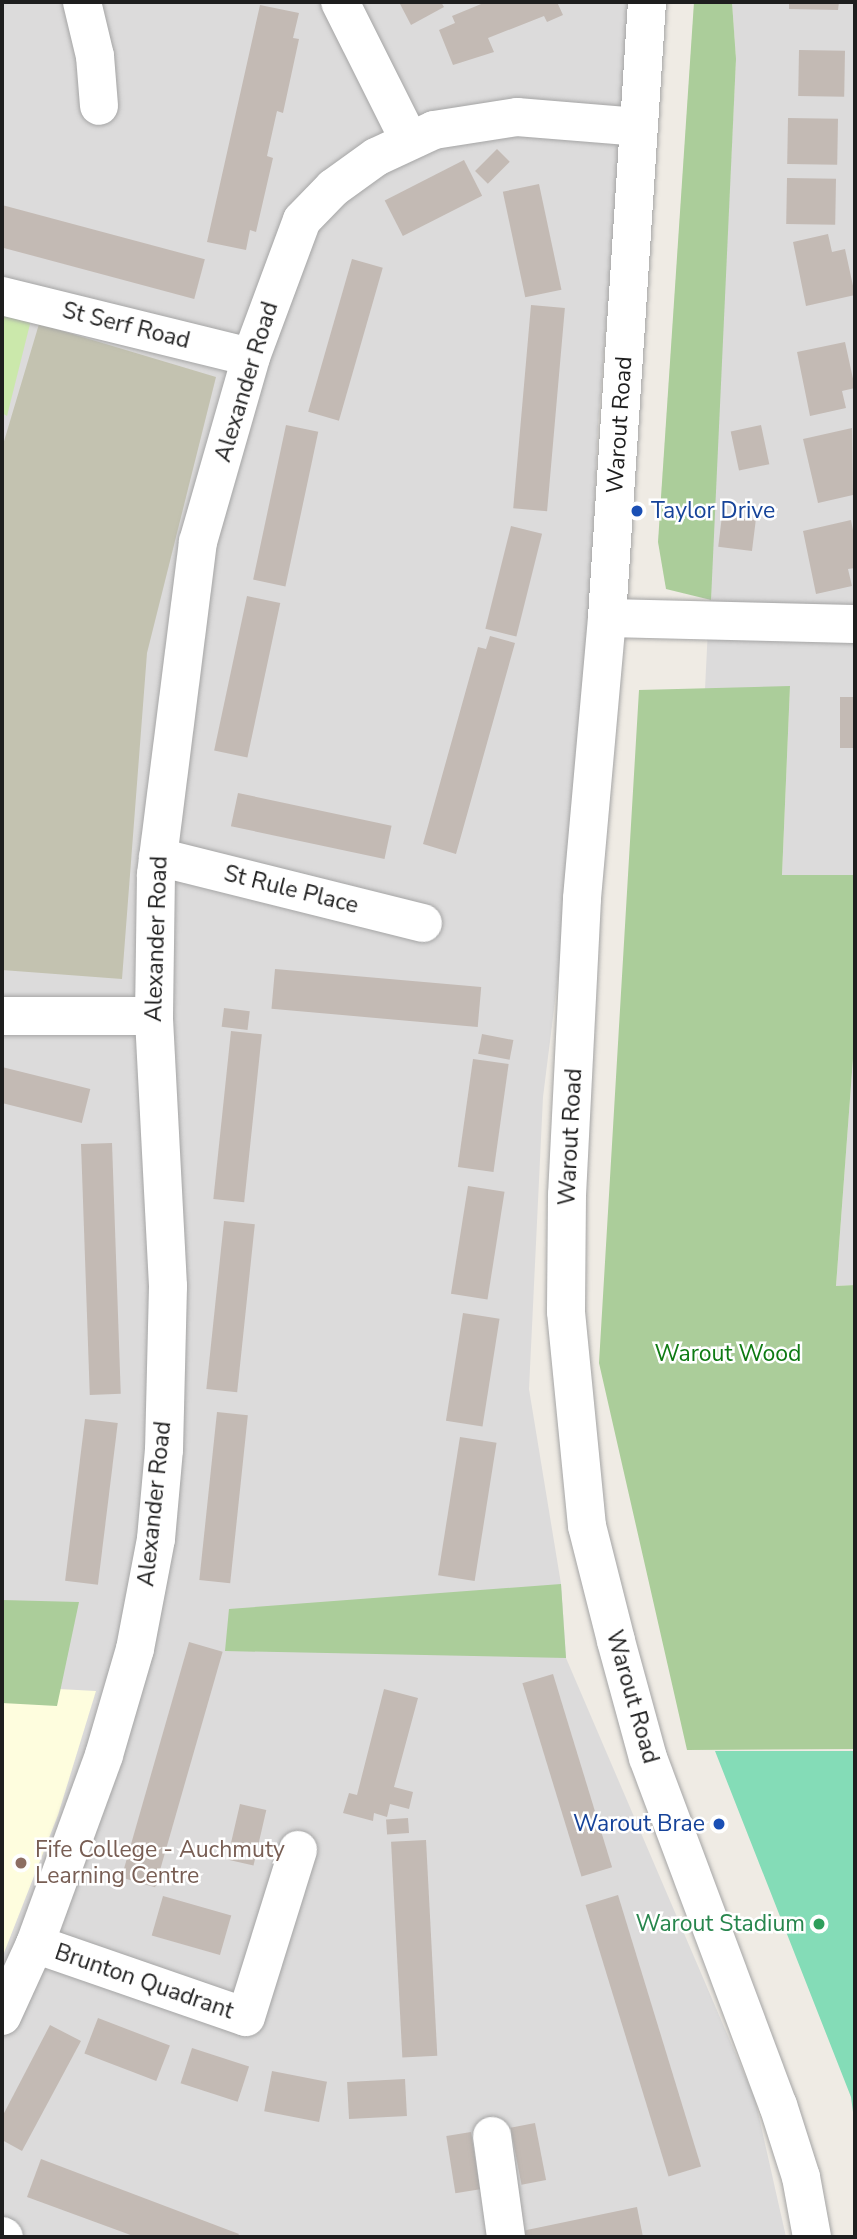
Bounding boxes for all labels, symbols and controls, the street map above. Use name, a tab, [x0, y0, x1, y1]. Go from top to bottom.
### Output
street label: St Serf Road	[59, 297, 193, 355]
street label: Alexander Road	[210, 299, 284, 465]
street label: Warout Road	[601, 355, 639, 495]
place label: Taylor Drive	[651, 497, 775, 525]
marker: Taylor Drive	[629, 503, 645, 519]
street label: Alexander Road	[140, 855, 174, 1023]
street label: St Rule Place	[221, 860, 361, 920]
street label: Warout Road	[554, 1068, 588, 1206]
park label: Warout Wood	[655, 1340, 801, 1368]
street label: Alexander Road	[133, 1420, 177, 1588]
street label: Warout Road	[600, 1627, 664, 1767]
place label: Warout Brae	[573, 1810, 705, 1838]
marker: Warout Brae	[711, 1816, 727, 1832]
place label: Fife College - Auchmuty Learning Centre	[35, 1836, 285, 1890]
marker: Fife College - Auchmuty Learning Centre	[13, 1855, 29, 1871]
place label: Warout Stadium	[635, 1910, 805, 1938]
marker: Warout Stadium	[811, 1916, 827, 1932]
street label: Brunton Quadrant	[51, 1939, 237, 2025]

